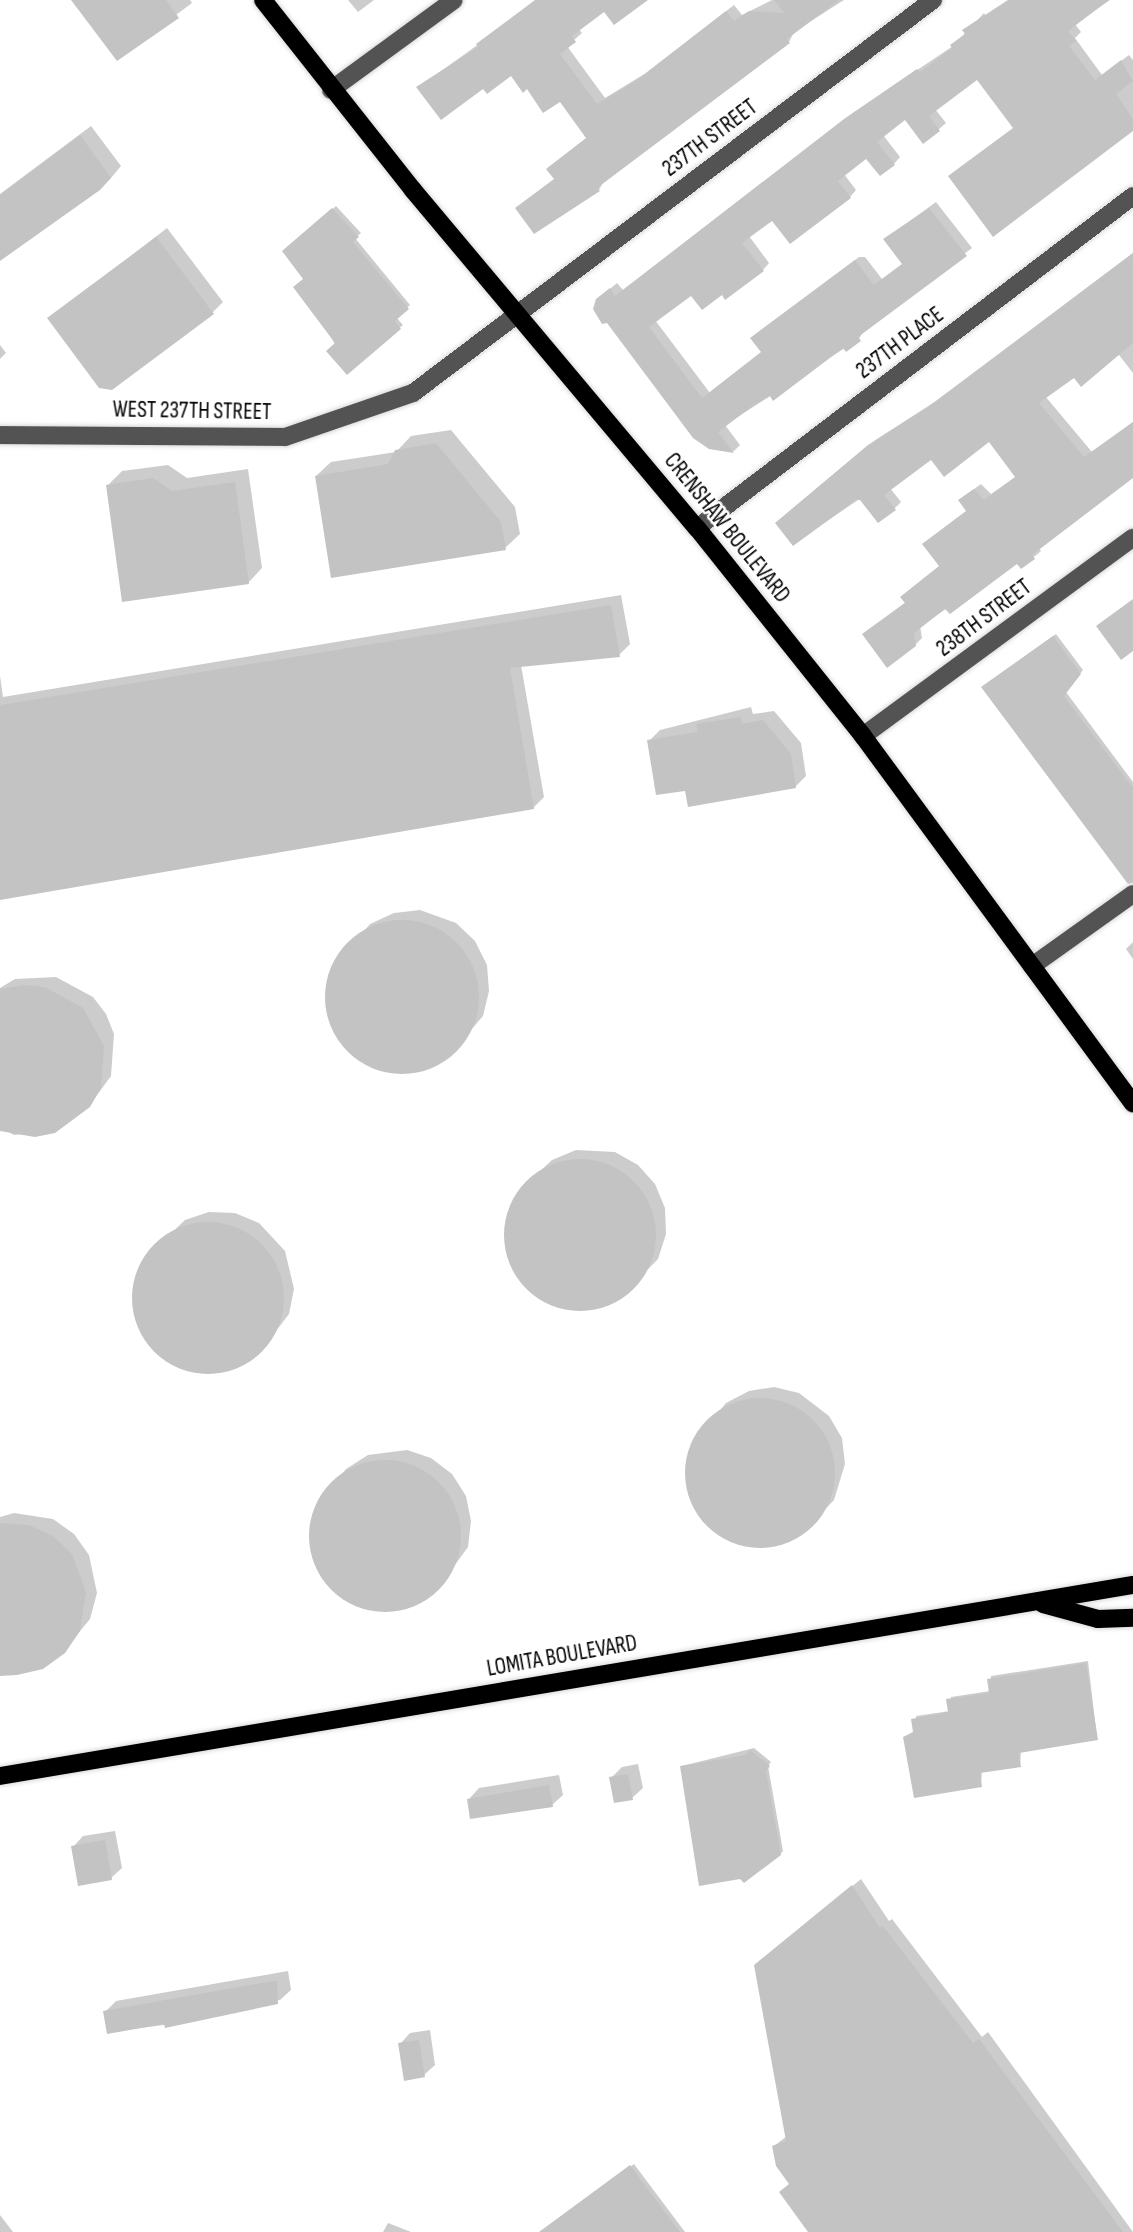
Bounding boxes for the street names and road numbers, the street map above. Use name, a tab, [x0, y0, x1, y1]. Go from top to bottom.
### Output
street label: 237TH STREET	[657, 93, 763, 183]
street label: 237TH PLACE	[851, 301, 949, 385]
street label: WEST 237TH STREET	[112, 396, 272, 426]
street label: CRENSHAW BOULEVARD	[658, 447, 796, 609]
street label: 238TH STREET	[931, 573, 1037, 663]
street label: LOMITA BOULEVARD	[485, 1629, 639, 1683]

